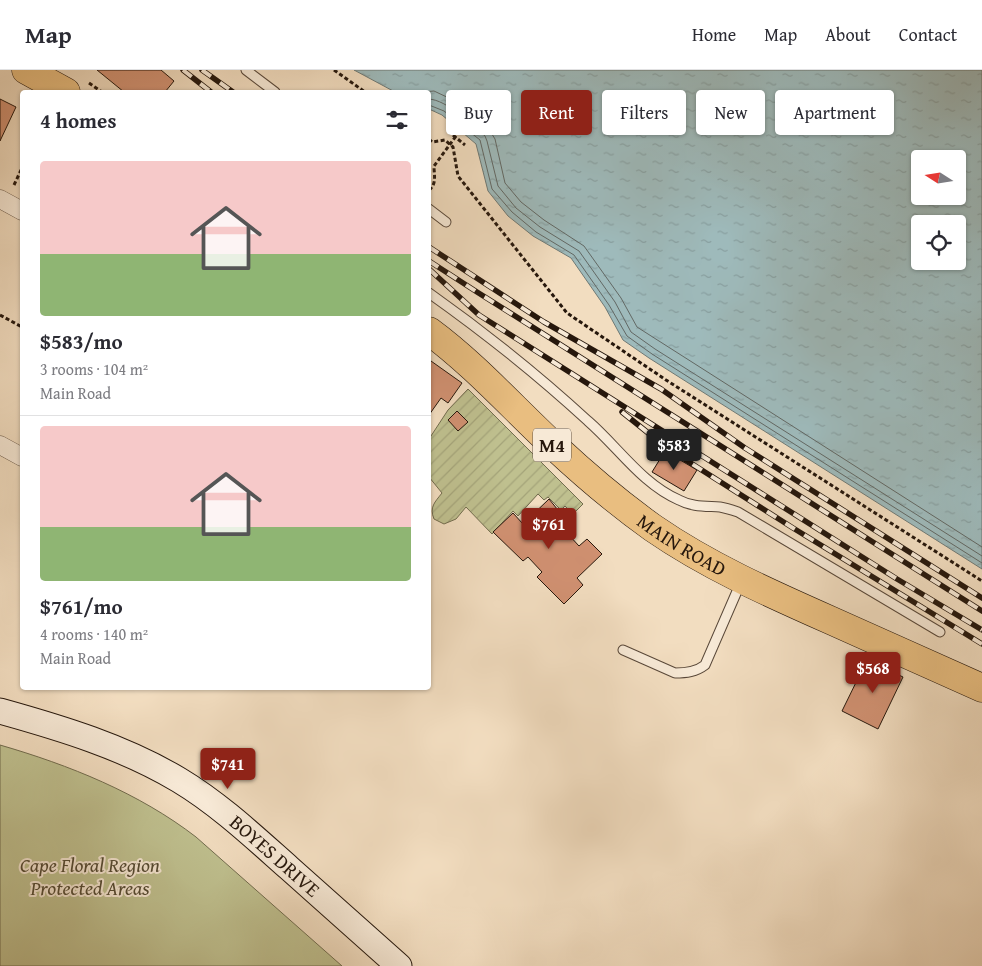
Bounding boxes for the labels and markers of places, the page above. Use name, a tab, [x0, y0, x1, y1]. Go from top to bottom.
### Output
pin: $583	[644, 428, 704, 471]
pin: $761	[519, 508, 579, 550]
pin: $568	[843, 652, 903, 694]
pin: $741	[198, 748, 258, 790]

